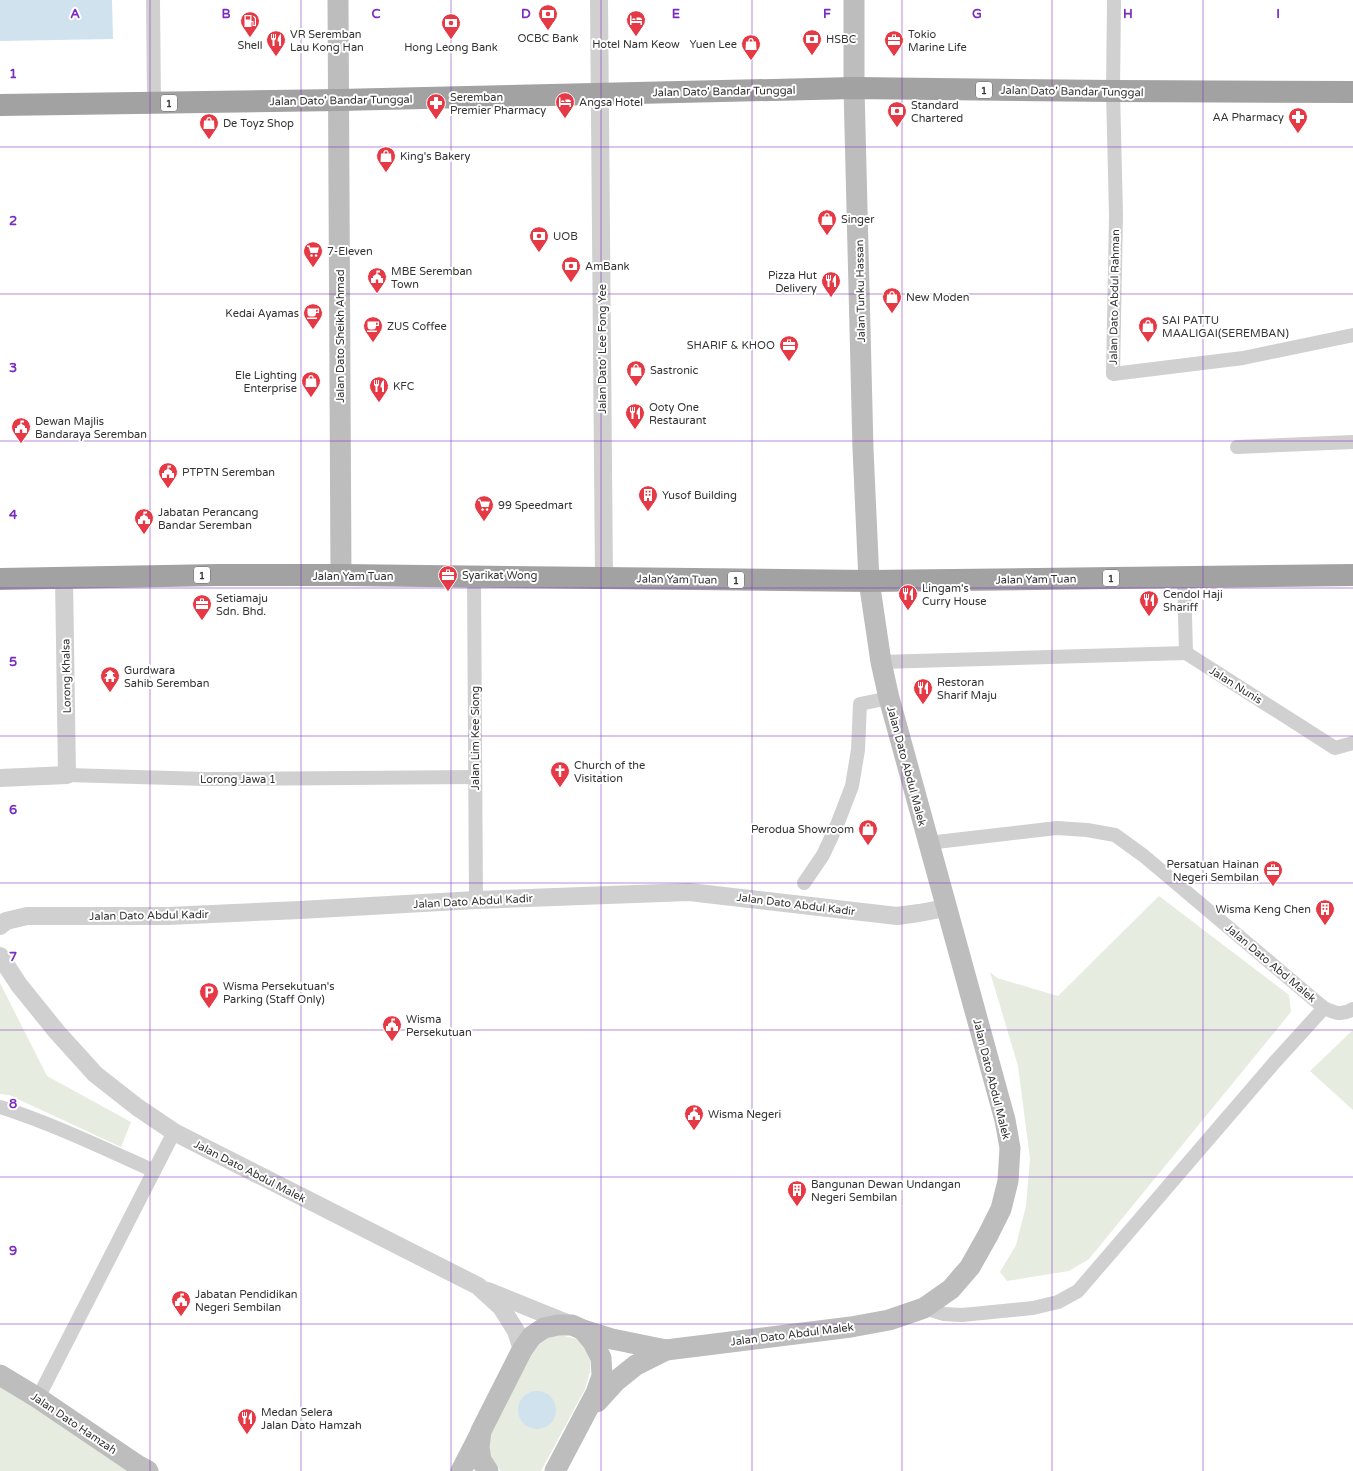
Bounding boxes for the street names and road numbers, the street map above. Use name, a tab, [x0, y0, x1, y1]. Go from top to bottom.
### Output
road number: 1	[976, 82, 992, 98]
street label: Jalan Dato' Bandar Tunggal	[652, 84, 796, 99]
street label: Jalan Dato' Bandar Tunggal	[1000, 84, 1144, 99]
street label: Jalan Dato' Bandar Tunggal	[269, 93, 413, 108]
road number: 1	[161, 95, 177, 111]
street label: Jalan Dato Abdul Rahman	[1107, 229, 1122, 365]
street label: Jalan Tunku Hassan	[853, 240, 868, 342]
street label: Jalan Dato Sheikh Ahmad	[334, 269, 347, 403]
street label: Jalan Dato' Lee Fong Yee	[596, 284, 609, 414]
road number: 1	[194, 567, 210, 583]
street label: Jalan Yam Tuan	[313, 570, 393, 583]
road number: 1	[1103, 570, 1119, 586]
street label: Jalan Yam Tuan	[637, 572, 717, 587]
road number: 1	[728, 572, 744, 588]
street label: Jalan Yam Tuan	[996, 572, 1076, 587]
street label: Lorong Khalsa	[59, 639, 74, 713]
street label: Jalan Nunis	[1207, 664, 1265, 707]
street label: Jalan Lim Kee Siong	[469, 686, 482, 790]
street label: Jalan Dato Abdul Malek	[884, 705, 929, 828]
street label: Lorong Jawa 1	[200, 773, 276, 786]
street label: Jalan Dato Abdul Kadir	[736, 891, 857, 918]
street label: Jalan Dato Abdul Kadir	[413, 892, 534, 911]
street label: Jalan Dato Abdul Kadir	[89, 908, 210, 923]
street label: Jalan Dato Abd Malek	[1223, 922, 1319, 1005]
street label: Jalan Dato Abdul Malek	[970, 1018, 1013, 1141]
street label: Jalan Dato Abdul Malek	[192, 1138, 308, 1205]
street label: Jalan Dato Abdul Malek	[730, 1321, 854, 1348]
street label: Jalan Dato Hamzah	[28, 1390, 119, 1457]

